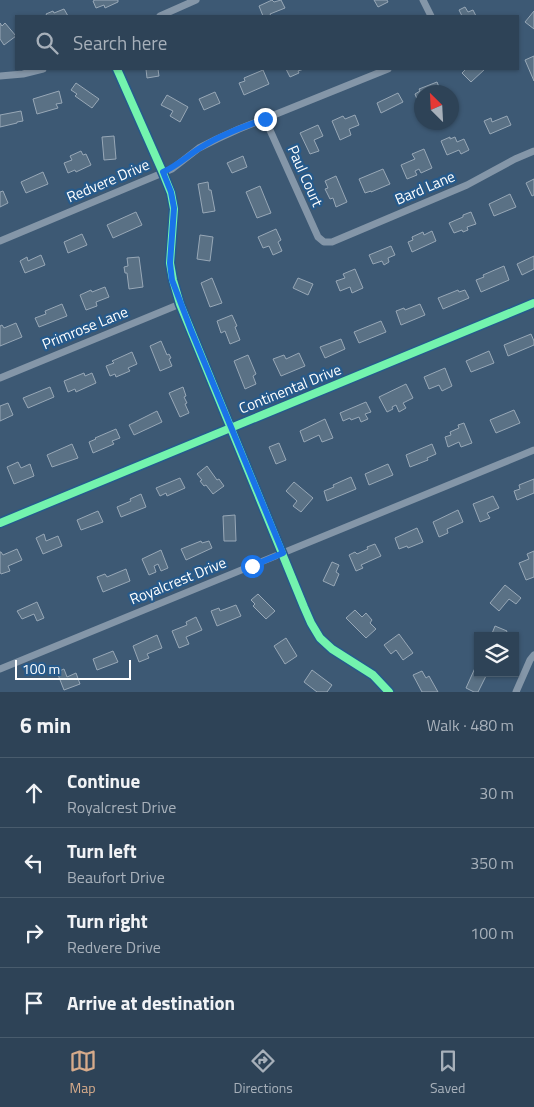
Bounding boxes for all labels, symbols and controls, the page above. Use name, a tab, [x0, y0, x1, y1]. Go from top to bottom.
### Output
search box	[15, 15, 519, 70]
text: Search here	[73, 28, 167, 57]
icon: search	[33, 29, 61, 57]
north arrow	[414, 85, 459, 130]
route end	[254, 108, 277, 131]
street label: Paul Court	[282, 141, 330, 211]
street label: Redvere Drive	[63, 153, 153, 208]
street label: Bard Lane	[391, 165, 458, 210]
street label: Primrose Lane	[38, 300, 131, 355]
street label: Continental Drive	[235, 358, 344, 420]
street label: Royalcrest Drive	[126, 551, 230, 610]
route start	[241, 555, 264, 578]
map controls	[474, 632, 519, 677]
button: layers	[474, 632, 519, 677]
scale bar	[15, 657, 131, 680]
text: 100 m	[22, 658, 60, 679]
text: 6 min	[20, 709, 71, 741]
text: Walk · 480 m	[426, 713, 514, 737]
text: Continue	[67, 766, 140, 795]
icon: ahead	[20, 779, 48, 807]
text: 30 m	[479, 781, 514, 805]
text: Royalcrest Drive	[67, 795, 176, 819]
text: Turn left	[67, 836, 137, 865]
icon: left	[20, 849, 48, 877]
text: 350 m	[470, 851, 514, 875]
text: Beaufort Drive	[67, 865, 165, 889]
text: Turn right	[67, 906, 148, 935]
icon: right	[20, 919, 48, 947]
text: 100 m	[470, 921, 514, 945]
text: Redvere Drive	[67, 935, 161, 959]
text: Arrive at destination	[67, 988, 235, 1017]
icon: arrive	[20, 989, 48, 1017]
tab: Map	[69, 1047, 97, 1098]
tab: Directions	[234, 1047, 293, 1098]
tab: Saved	[430, 1047, 466, 1098]

